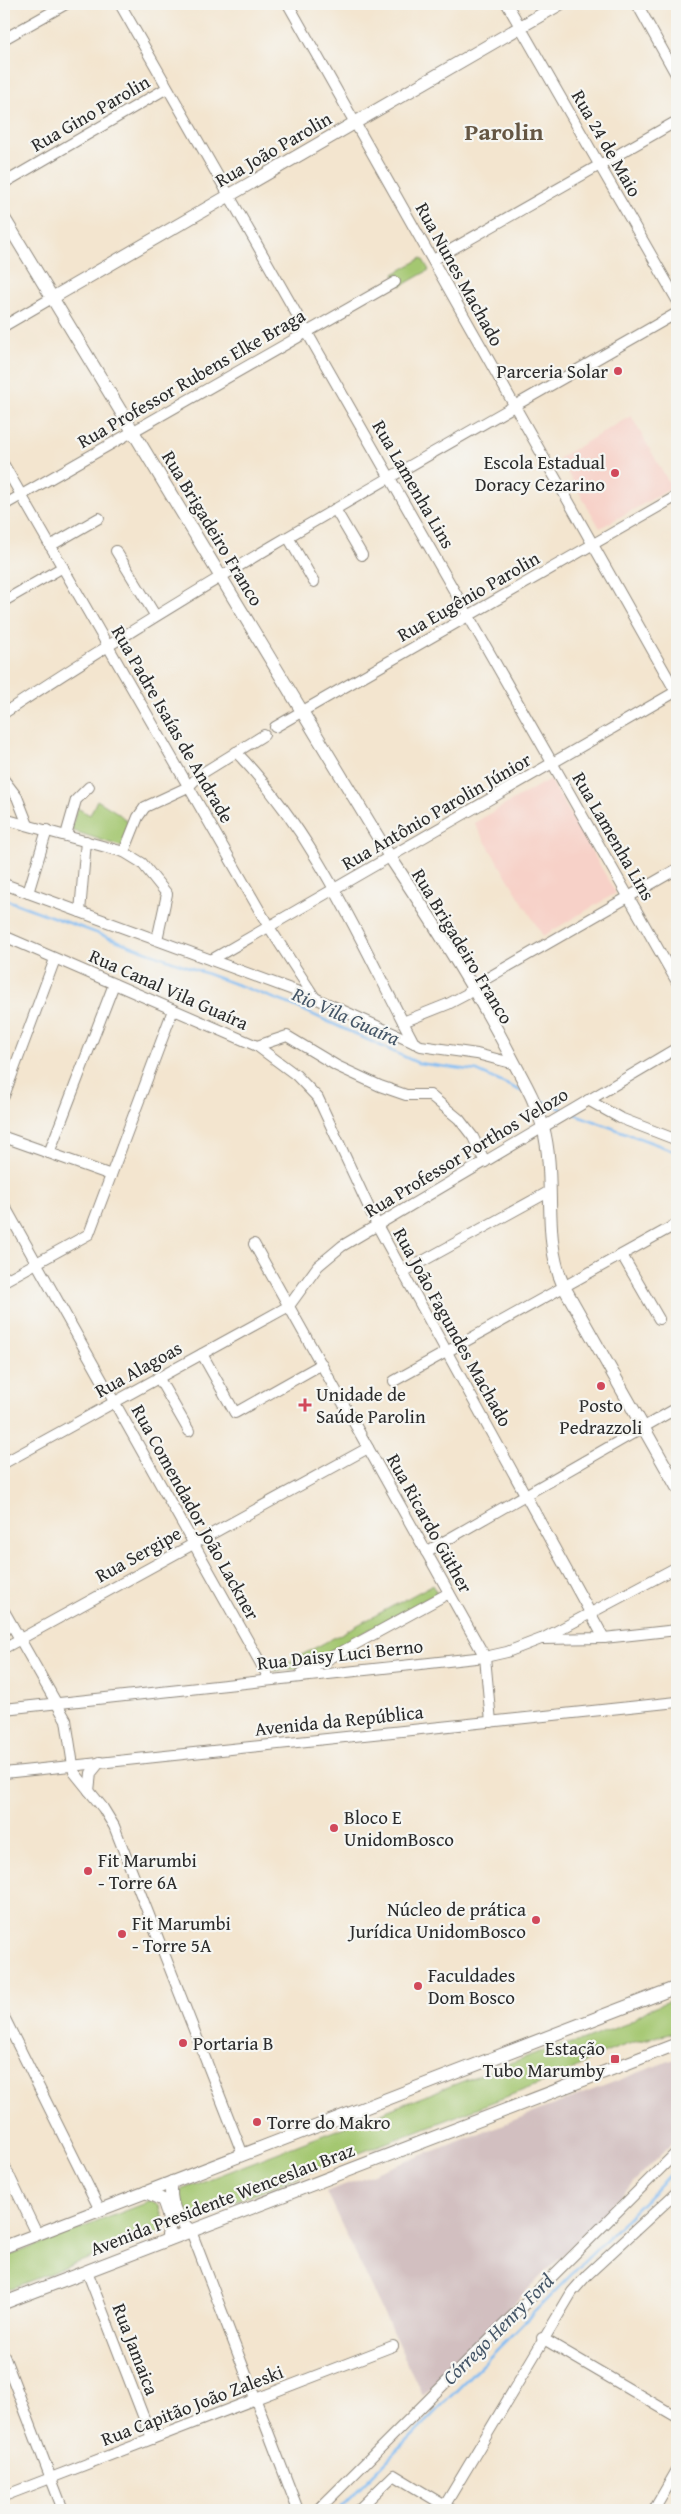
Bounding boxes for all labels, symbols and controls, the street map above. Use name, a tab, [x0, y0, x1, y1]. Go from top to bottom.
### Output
street label: Rua Gino Parolin	[25, 67, 155, 158]
street label: Rua 24 de Maio	[565, 84, 649, 202]
street label: Rua João Parolin	[209, 104, 337, 194]
district label: Parolin	[465, 114, 543, 149]
street label: Rua Nunes Machado	[409, 197, 511, 351]
street label: Rua Professor Rubens Elke Braga	[72, 301, 310, 455]
place label: Parceria Solar	[496, 357, 608, 385]
marker: Parceria Solar	[612, 365, 624, 377]
street label: Rua Lamenha Lins	[366, 414, 462, 554]
street label: Rua Brigadeiro Franco	[155, 445, 271, 611]
place label: Escola Estadual Doracy Cezarino	[475, 448, 605, 498]
marker: Escola Estadual Doracy Cezarino	[609, 467, 621, 479]
street label: Rua Eugênio Parolin	[392, 544, 545, 648]
street label: Rua Padre Isaías de Andrade	[105, 620, 241, 828]
street label: Rua Antônio Parolin Júnior	[336, 745, 536, 877]
street label: Rua Lamenha Lins	[566, 766, 662, 906]
street label: Rua Brigadeiro Franco	[405, 863, 521, 1029]
street label: Rua Canal Vila Guaíra	[85, 941, 253, 1037]
water label: Rio Vila Guaíra	[287, 979, 405, 1052]
street label: Rua Professor Porthos Velozo	[359, 1080, 573, 1224]
street label: Rua João Fagundes Machado	[387, 1222, 519, 1432]
street label: Rua Alagoas	[89, 1334, 187, 1404]
place label: Unidade de Saúde Parolin	[316, 1380, 426, 1430]
marker: Posto Pedrazzoli	[595, 1380, 607, 1392]
place label: Posto Pedrazzoli	[560, 1391, 642, 1441]
marker: Unidade de Saúde Parolin	[298, 1398, 312, 1412]
street label: Rua Comendador João Lackner	[125, 1399, 267, 1625]
street label: Rua Ricardo Güther	[380, 1448, 480, 1598]
street label: Rua Sergipe	[90, 1519, 186, 1589]
street label: Rua Daisy Luci Berno	[256, 1631, 424, 1677]
street label: Avenida da República	[253, 1697, 425, 1743]
place label: Bloco E UnidomBosco	[344, 1803, 454, 1853]
marker: Bloco E UnidomBosco	[328, 1822, 340, 1834]
place label: Fit Marumbi - Torre 6A	[98, 1846, 197, 1896]
marker: Fit Marumbi - Torre 6A	[82, 1865, 94, 1877]
place label: Núcleo de prática Jurídica UnidomBosco	[348, 1895, 526, 1945]
place label: Fit Marumbi - Torre 5A	[132, 1909, 231, 1959]
marker: Núcleo de prática Jurídica UnidomBosco	[530, 1914, 542, 1926]
marker: Fit Marumbi - Torre 5A	[116, 1928, 128, 1940]
place label: Faculdades Dom Bosco	[428, 1961, 515, 2011]
marker: Faculdades Dom Bosco	[412, 1980, 424, 1992]
place label: Portaria B	[193, 2029, 274, 2057]
place label: Estação Tubo Marumby	[483, 2034, 606, 2084]
marker: Portaria B	[177, 2037, 189, 2049]
marker: Estação Tubo Marumby	[609, 2053, 621, 2065]
place label: Torre do Makro	[267, 2108, 391, 2136]
marker: Torre do Makro	[251, 2116, 263, 2128]
street label: Avenida Presidente Wenceslau Braz	[86, 2136, 358, 2262]
water label: Córrego Henry Ford	[435, 2266, 560, 2391]
street label: Rua Jamaica	[106, 2299, 166, 2399]
street label: Rua Capitão João Zaleski	[97, 2357, 287, 2453]

